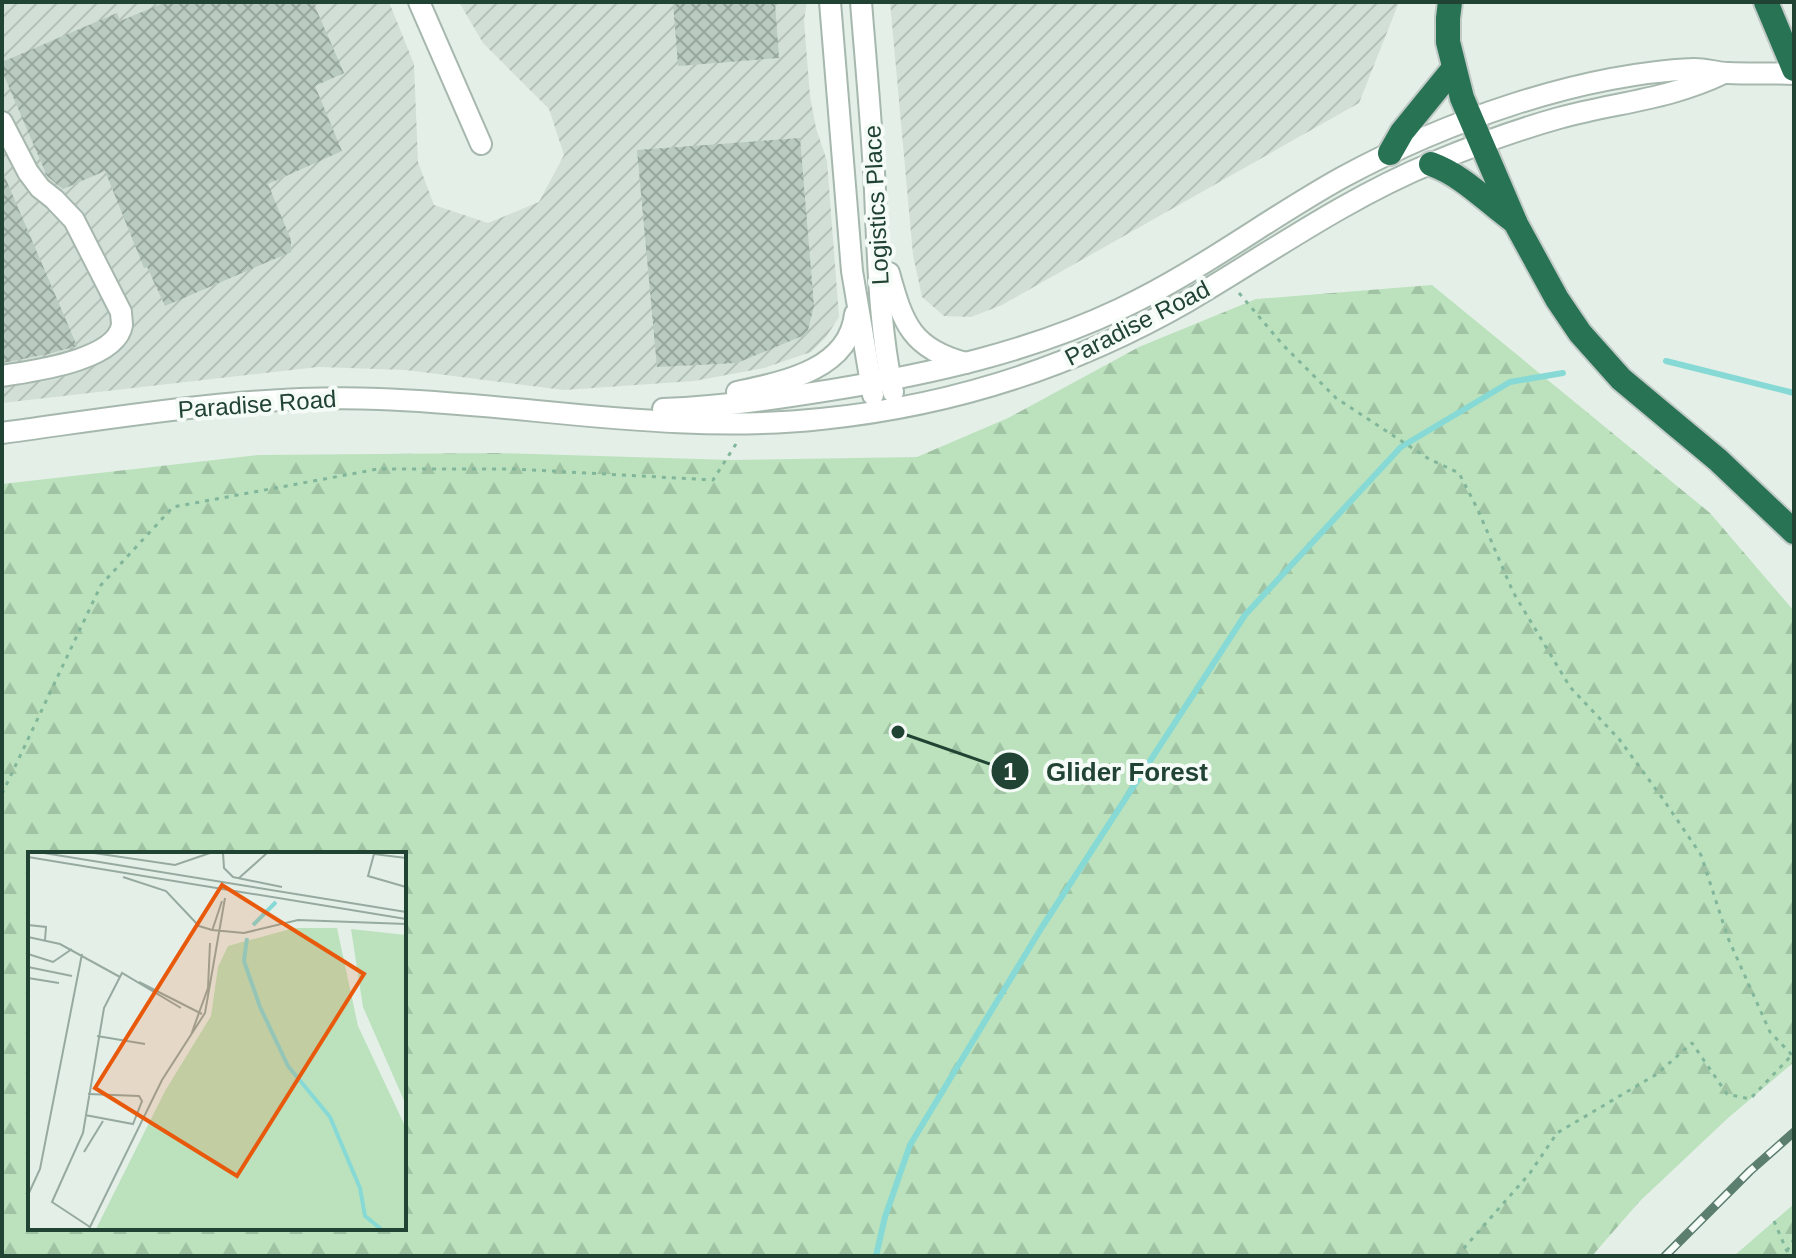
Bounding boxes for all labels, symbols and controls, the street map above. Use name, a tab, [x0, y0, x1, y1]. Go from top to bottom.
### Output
street label: Logistics Place	[858, 124, 894, 286]
street label: Paradise Road	[1060, 275, 1214, 371]
street label: Paradise Road	[177, 385, 337, 423]
callout: Glider Forest	[990, 746, 1224, 796]
text: Glider Forest	[1046, 757, 1208, 787]
text: 1	[1003, 758, 1017, 785]
inset map	[28, 852, 406, 1230]

